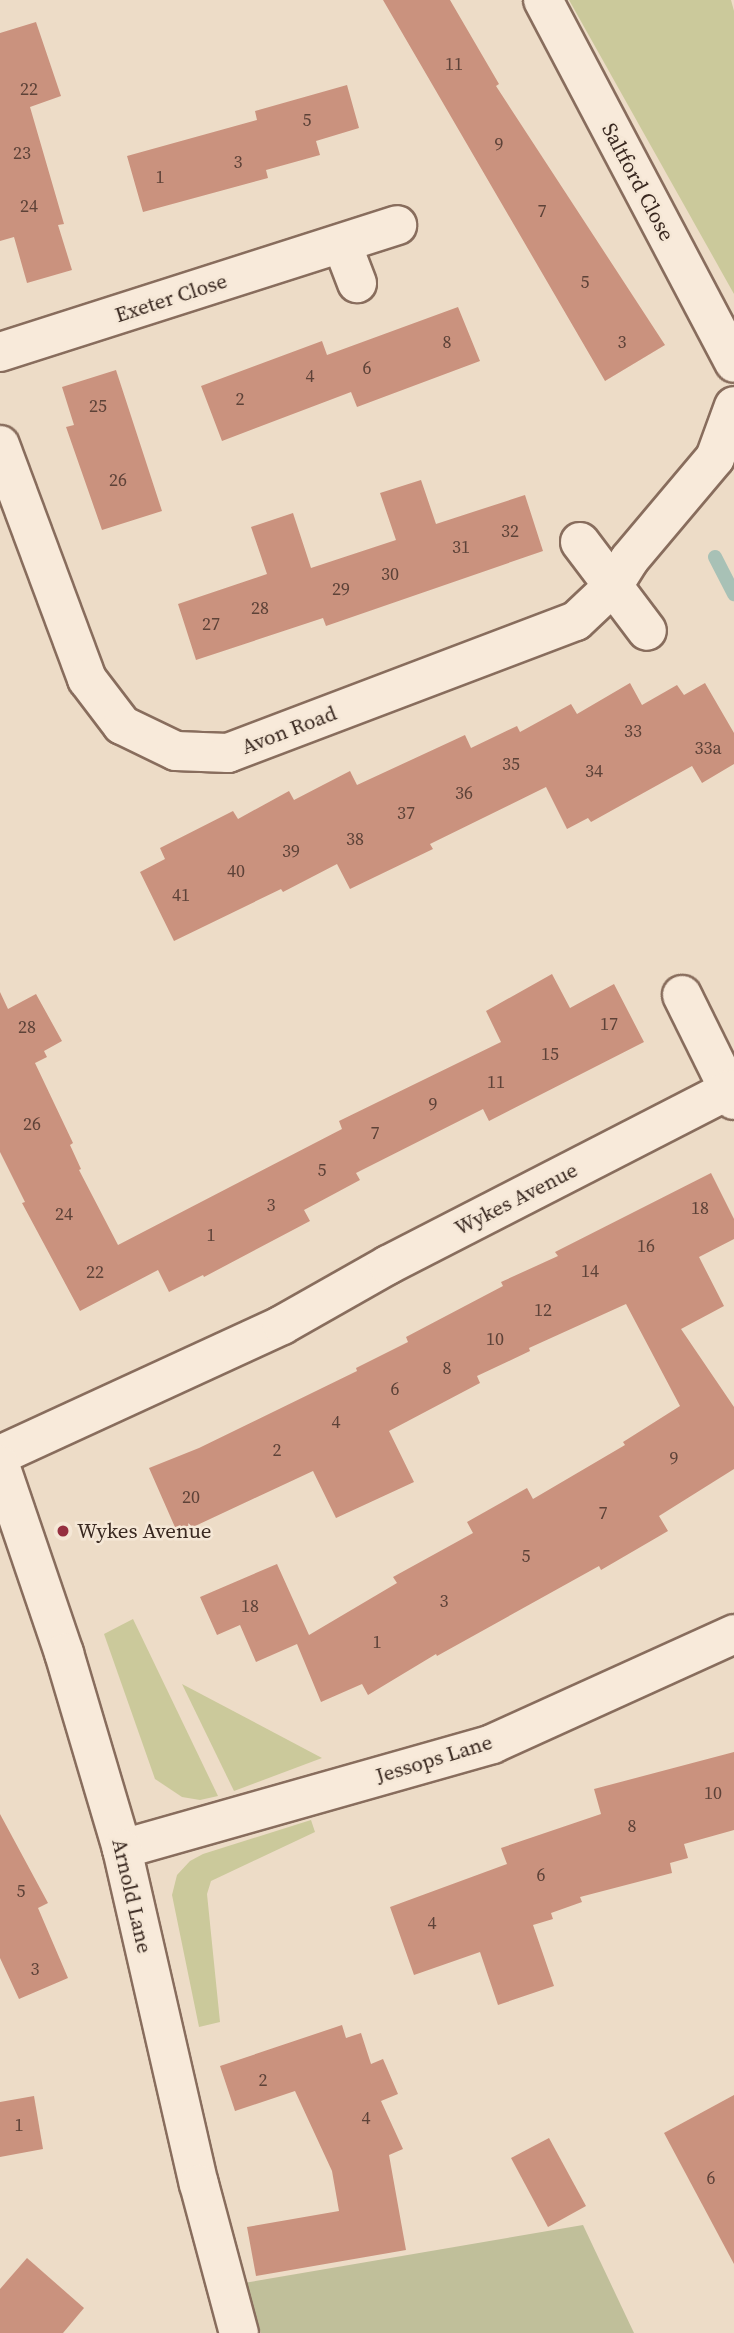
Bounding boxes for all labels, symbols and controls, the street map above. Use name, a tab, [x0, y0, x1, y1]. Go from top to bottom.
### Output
house number: 11	[445, 53, 463, 75]
house number: 22	[20, 78, 38, 100]
house number: 5	[303, 109, 311, 131]
street label: Saltford Close	[596, 119, 680, 245]
house number: 9	[495, 133, 503, 155]
house number: 23	[13, 142, 31, 164]
house number: 3	[234, 151, 242, 173]
house number: 1	[156, 166, 164, 188]
house number: 24	[20, 195, 38, 217]
house number: 7	[538, 200, 546, 222]
street label: Exeter Close	[112, 268, 230, 328]
house number: 5	[581, 271, 589, 293]
house number: 8	[443, 331, 451, 353]
house number: 3	[618, 331, 626, 353]
house number: 6	[363, 357, 371, 379]
house number: 4	[306, 365, 314, 387]
house number: 2	[236, 388, 244, 410]
house number: 25	[89, 395, 107, 417]
house number: 26	[109, 469, 127, 491]
house number: 32	[501, 520, 519, 542]
house number: 31	[452, 536, 470, 558]
house number: 30	[381, 563, 399, 585]
house number: 29	[332, 578, 350, 600]
house number: 28	[251, 597, 269, 619]
house number: 27	[202, 613, 220, 635]
street label: Avon Road	[238, 700, 340, 760]
house number: 33	[624, 720, 642, 742]
house number: 33a	[694, 737, 722, 759]
house number: 35	[502, 753, 520, 775]
house number: 34	[585, 760, 603, 782]
house number: 36	[455, 782, 473, 804]
house number: 37	[397, 802, 415, 824]
house number: 38	[346, 828, 364, 850]
house number: 39	[282, 840, 300, 862]
house number: 40	[227, 860, 245, 882]
house number: 41	[172, 884, 190, 906]
house number: 17	[600, 1013, 618, 1035]
house number: 28	[18, 1016, 36, 1038]
house number: 15	[541, 1043, 559, 1065]
house number: 11	[487, 1071, 505, 1093]
house number: 9	[429, 1093, 437, 1115]
house number: 26	[23, 1113, 41, 1135]
house number: 7	[371, 1122, 379, 1144]
street label: Wykes Avenue	[450, 1157, 582, 1241]
house number: 5	[318, 1159, 326, 1181]
house number: 3	[267, 1194, 275, 1216]
house number: 18	[691, 1197, 709, 1219]
house number: 24	[55, 1203, 73, 1225]
house number: 1	[207, 1224, 215, 1246]
house number: 16	[637, 1235, 655, 1257]
house number: 14	[581, 1260, 599, 1282]
house number: 22	[86, 1261, 104, 1283]
house number: 12	[534, 1299, 552, 1321]
house number: 10	[486, 1328, 504, 1350]
house number: 8	[443, 1357, 451, 1379]
house number: 6	[391, 1378, 399, 1400]
house number: 4	[332, 1411, 340, 1433]
house number: 2	[273, 1439, 281, 1461]
house number: 9	[670, 1447, 678, 1469]
house number: 20	[182, 1486, 200, 1508]
house number: 7	[599, 1502, 607, 1524]
place label: Wykes Avenue	[77, 1518, 211, 1544]
marker: Wykes Avenue	[55, 1523, 71, 1539]
house number: 5	[522, 1545, 530, 1567]
house number: 3	[440, 1590, 448, 1612]
house number: 18	[241, 1595, 259, 1617]
house number: 1	[373, 1631, 381, 1653]
street label: Jessops Lane	[373, 1729, 495, 1789]
house number: 10	[704, 1782, 722, 1804]
house number: 8	[628, 1815, 636, 1837]
street label: Arnold Lane	[107, 1836, 157, 1956]
house number: 6	[537, 1864, 545, 1886]
house number: 5	[17, 1880, 25, 1902]
house number: 4	[428, 1912, 436, 1934]
house number: 3	[31, 1958, 39, 1980]
house number: 2	[259, 2069, 267, 2091]
house number: 4	[362, 2107, 370, 2129]
house number: 1	[15, 2114, 23, 2136]
house number: 6	[707, 2167, 715, 2189]

